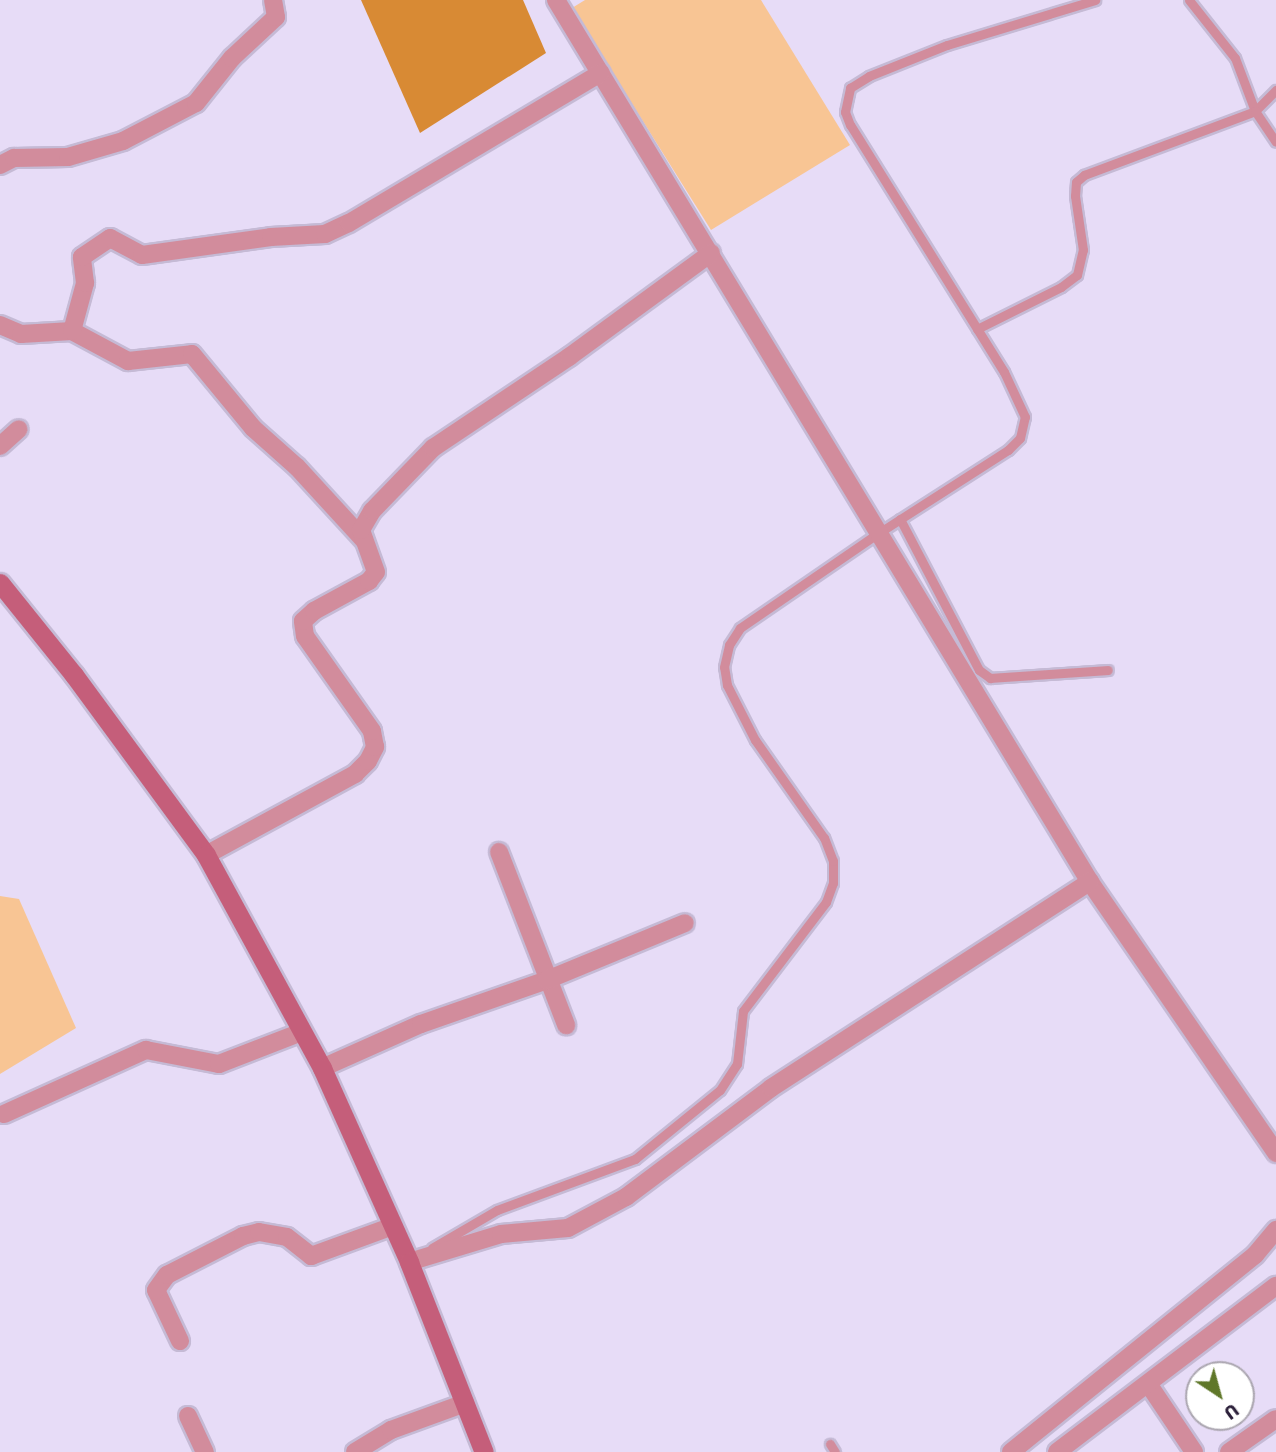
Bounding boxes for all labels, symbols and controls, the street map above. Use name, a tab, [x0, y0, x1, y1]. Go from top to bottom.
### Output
north arrow	[1185, 1361, 1255, 1431]
text: U	[1219, 1398, 1243, 1425]

